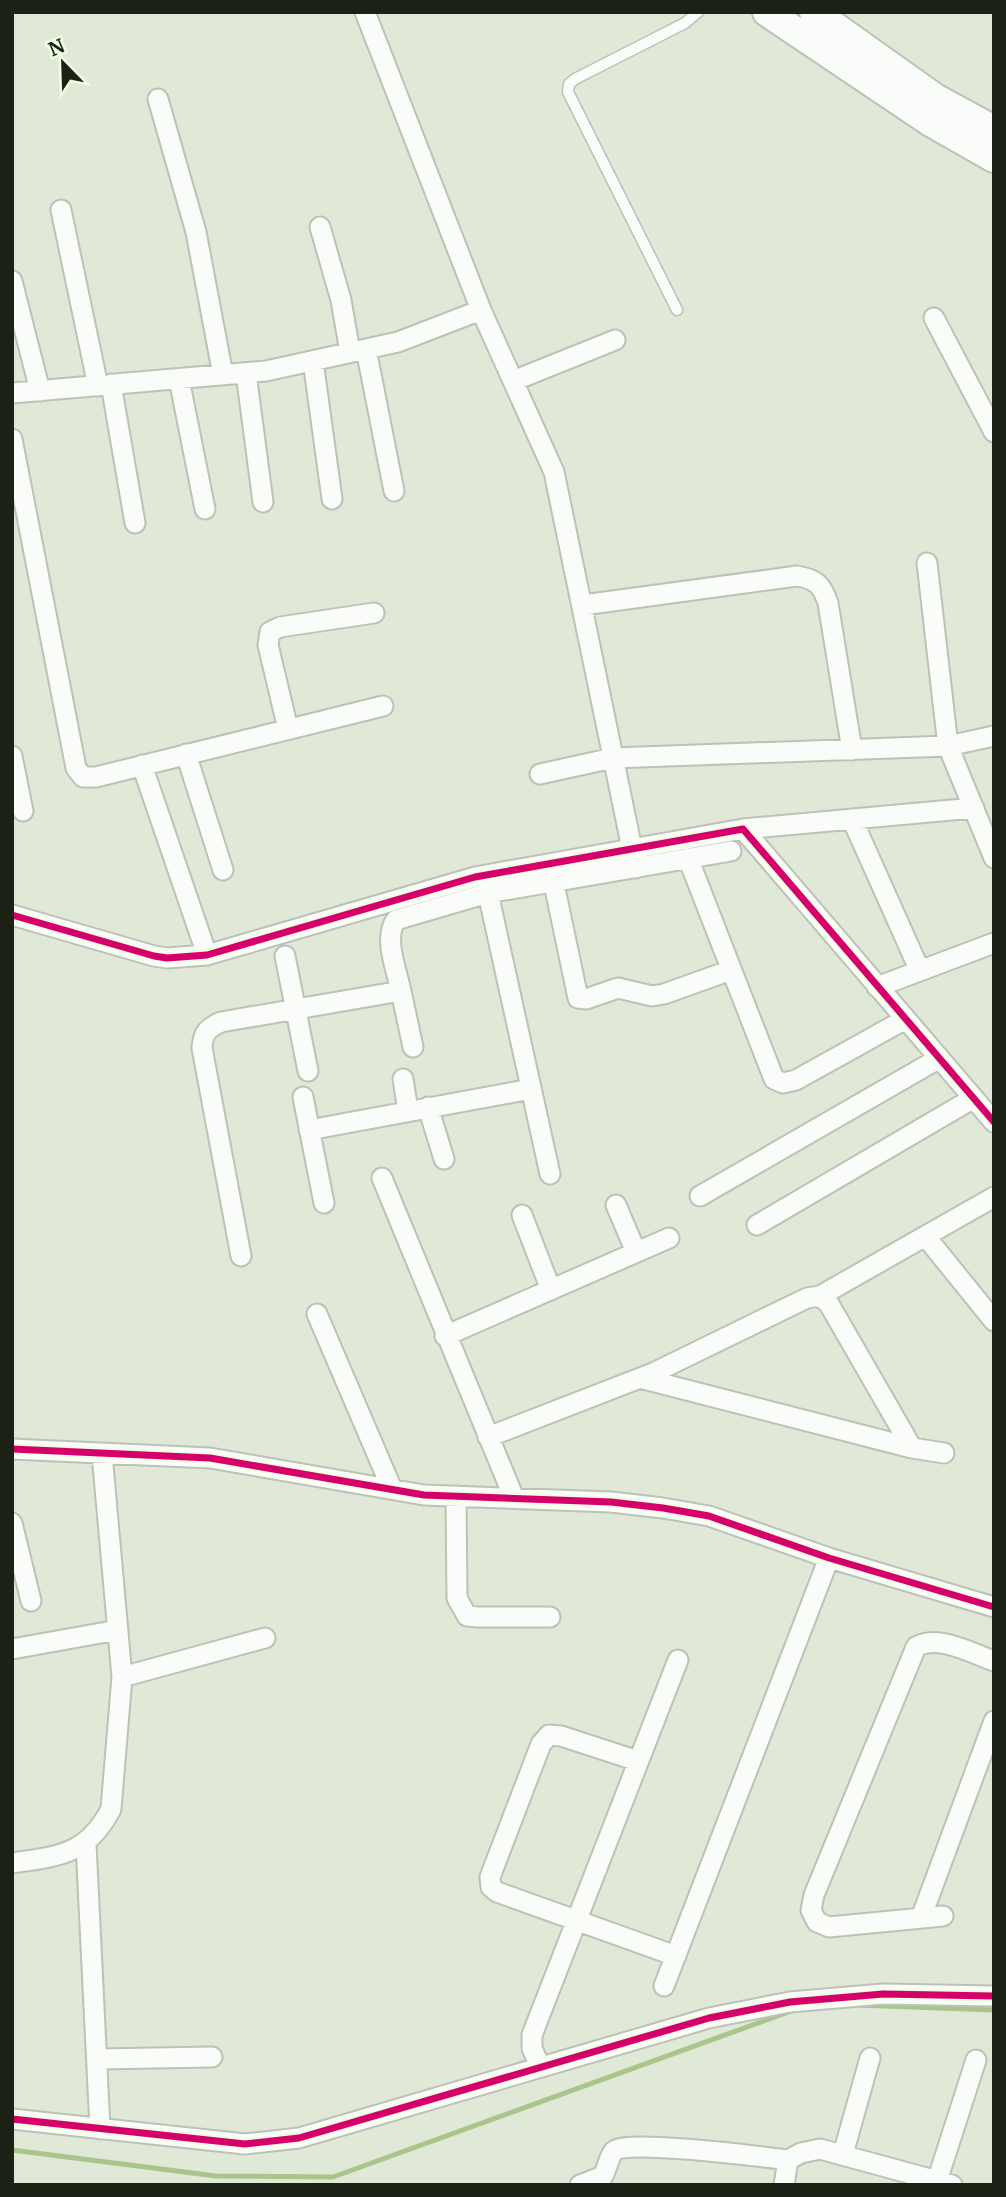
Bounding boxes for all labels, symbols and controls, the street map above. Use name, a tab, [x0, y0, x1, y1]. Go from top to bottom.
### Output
north arrow	[28, 28, 98, 98]
text: N	[45, 33, 68, 61]

